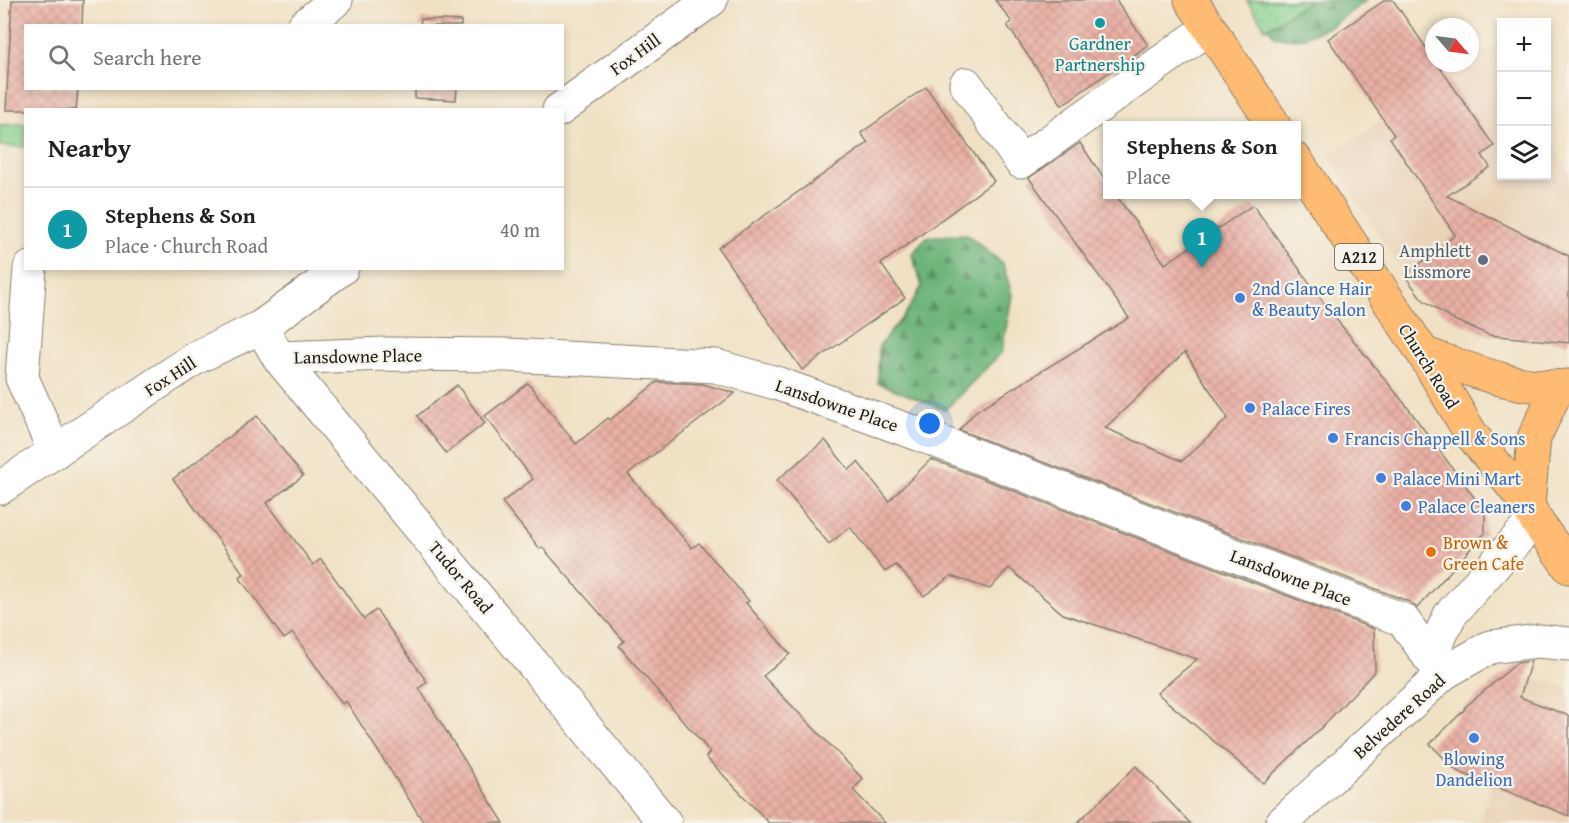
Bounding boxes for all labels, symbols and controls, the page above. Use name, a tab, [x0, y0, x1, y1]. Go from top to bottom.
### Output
marker: Gardner Partnership	[1093, 16, 1107, 30]
north arrow	[1425, 18, 1479, 72]
map controls	[1497, 18, 1551, 180]
button: +	[1497, 18, 1551, 72]
search box	[24, 24, 564, 90]
street label: Fox Hill	[604, 26, 666, 82]
place label: Gardner Partnership	[1055, 30, 1145, 78]
icon: search	[45, 41, 78, 74]
text: Search here	[93, 41, 202, 73]
button: −	[1497, 72, 1551, 126]
popup	[1103, 121, 1301, 199]
button: layers	[1497, 126, 1551, 180]
text: Nearby	[48, 128, 131, 167]
text: Stephens & Son	[1127, 130, 1277, 162]
text: Place	[1127, 162, 1171, 191]
text: Stephens & Son	[105, 199, 256, 231]
text: 1	[62, 215, 73, 244]
text: 40 m	[500, 215, 540, 244]
pin: 1	[1182, 218, 1222, 268]
text: Place · Church Road	[105, 231, 268, 260]
place label: Amphlett Lissmore	[1399, 237, 1472, 285]
road number: A212	[1335, 244, 1383, 270]
marker: Amphlett Lissmore	[1476, 253, 1490, 267]
place label: 2nd Glance Hair & Beauty Salon	[1252, 275, 1373, 323]
marker: 2nd Glance Hair & Beauty Salon	[1233, 291, 1247, 305]
street label: Church Road	[1392, 318, 1466, 414]
street label: Lansdowne Place	[294, 341, 422, 371]
street label: Fox Hill	[139, 349, 201, 403]
street label: Lansdowne Place	[772, 371, 902, 439]
place label: Palace Fires	[1262, 395, 1351, 422]
marker: Palace Fires	[1243, 401, 1257, 415]
your location	[915, 409, 944, 438]
place label: Francis Chappell & Sons	[1345, 425, 1525, 452]
marker: Francis Chappell & Sons	[1326, 431, 1340, 445]
place label: Palace Mini Mart	[1393, 465, 1522, 492]
marker: Palace Mini Mart	[1374, 471, 1388, 485]
place label: Palace Cleaners	[1418, 493, 1535, 520]
marker: Palace Cleaners	[1399, 499, 1413, 513]
place label: Brown & Green Cafe	[1443, 529, 1524, 577]
street label: Tudor Road	[422, 535, 500, 620]
street label: Lansdowne Place	[1226, 541, 1356, 613]
marker: Brown & Green Cafe	[1424, 545, 1438, 559]
street label: Belvedere Road	[1347, 667, 1451, 765]
marker: Blowing Dandelion	[1467, 731, 1481, 745]
place label: Blowing Dandelion	[1435, 745, 1513, 793]

